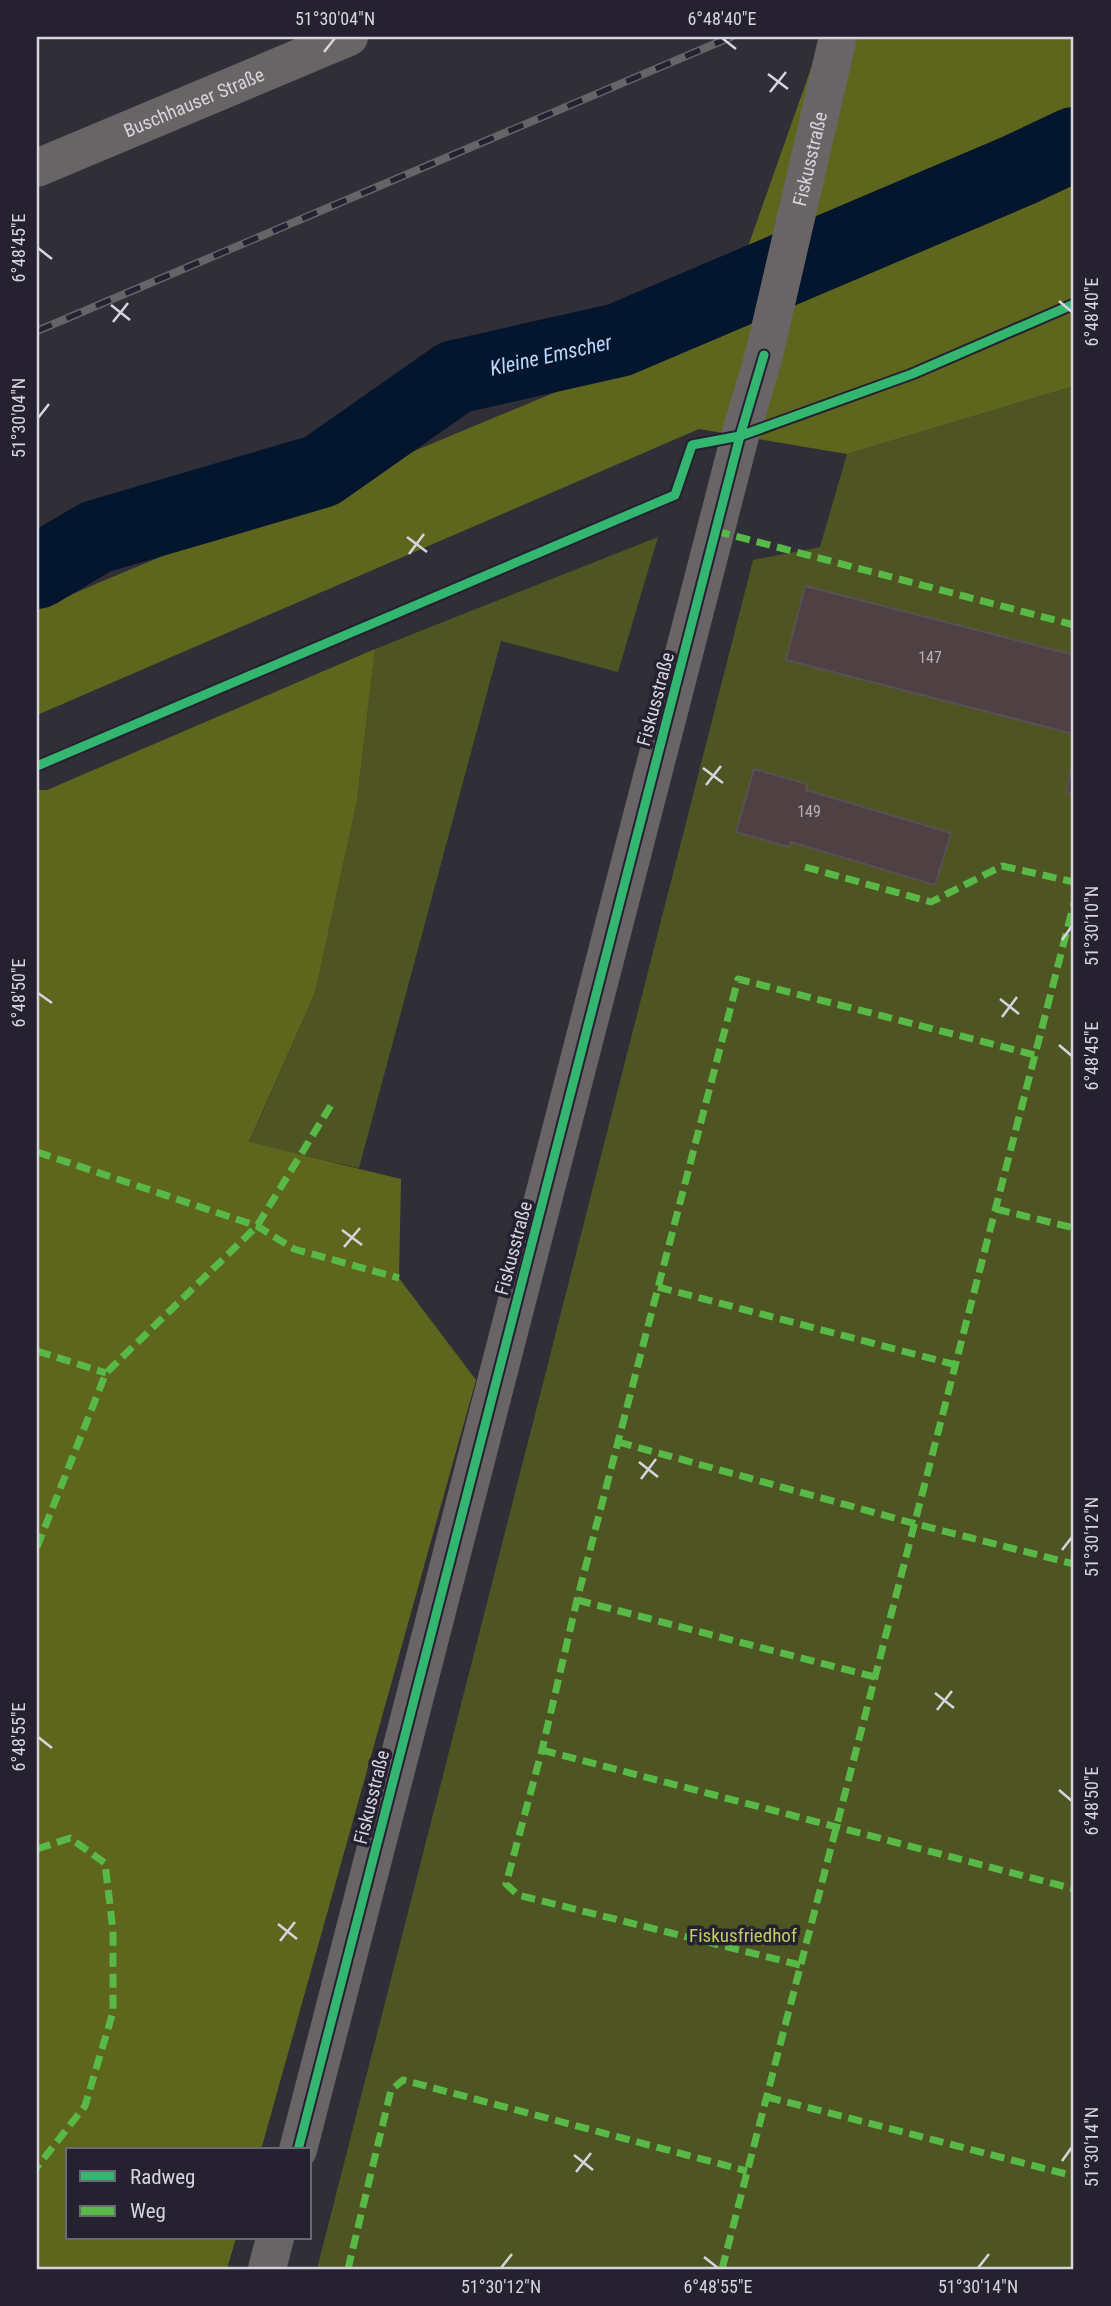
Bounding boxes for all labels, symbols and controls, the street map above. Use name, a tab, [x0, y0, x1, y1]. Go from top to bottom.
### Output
text: 51°30'04"N	[295, 8, 375, 29]
text: 6°48'40"E	[687, 8, 757, 29]
street label: Buschhauser Straße	[120, 63, 268, 142]
street label: Fiskusstraße	[788, 109, 832, 208]
text: 6°48'45"E	[8, 213, 29, 283]
text: 6°48'40"E	[1081, 277, 1102, 347]
water label: Kleine Emscher	[488, 330, 615, 381]
text: 51°30'04"N	[8, 378, 29, 458]
house number: 147	[918, 648, 942, 667]
street label: Fiskusstraße	[632, 650, 679, 749]
house number: 149	[797, 802, 821, 821]
text: 51°30'10"N	[1081, 886, 1102, 966]
text: 6°48'50"E	[8, 958, 29, 1028]
text: 6°48'45"E	[1081, 1021, 1102, 1091]
street label: Fiskusstraße	[490, 1199, 537, 1298]
text: 51°30'12"N	[1081, 1497, 1102, 1577]
text: 6°48'55"E	[8, 1702, 29, 1772]
street label: Fiskusstraße	[349, 1748, 394, 1847]
text: 6°48'50"E	[1081, 1766, 1102, 1836]
park label: Fiskusfriedhof	[689, 1924, 797, 1947]
text: 51°30'14"N	[1081, 2107, 1102, 2187]
legend	[66, 2148, 312, 2240]
text: Radweg	[130, 2165, 195, 2189]
text: Weg	[130, 2199, 166, 2223]
text: 51°30'12"N	[461, 2276, 541, 2297]
text: 6°48'55"E	[683, 2276, 753, 2297]
text: 51°30'14"N	[938, 2276, 1018, 2297]

